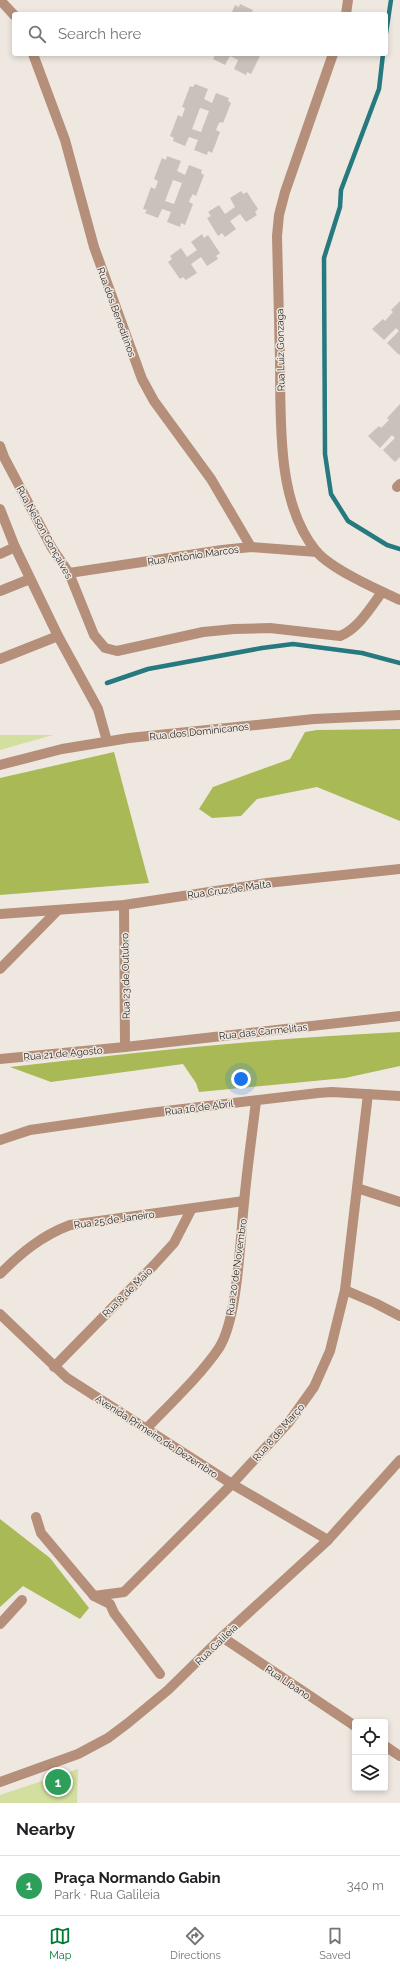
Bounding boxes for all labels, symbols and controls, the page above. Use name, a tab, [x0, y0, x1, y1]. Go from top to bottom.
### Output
search box	[12, 12, 388, 56]
icon: search	[26, 23, 48, 45]
text: Search here	[58, 25, 141, 43]
street label: Rua dos Beneditinos	[95, 266, 138, 359]
street label: Rua Luiz Gonzaga	[274, 309, 287, 391]
street label: Rua Nelson Gonçalves	[15, 484, 75, 581]
street label: Rua Antônio Marcos	[147, 544, 240, 567]
street label: Rua dos Dominicanos	[149, 721, 250, 742]
street label: Rua Cruz de Malta	[186, 878, 272, 901]
street label: Rua 23 de Outubro	[119, 933, 132, 1019]
street label: Rua das Carmelitas	[218, 1021, 308, 1042]
street label: Rua 21 de Agosto	[23, 1045, 103, 1062]
your location	[231, 1069, 251, 1089]
street label: Rua 16 de Abril	[164, 1098, 234, 1117]
street label: Rua 25 de Janeiro	[73, 1208, 155, 1231]
street label: Rua 20 de Novembro	[224, 1218, 249, 1316]
street label: Rua 8 de Maio	[100, 1265, 155, 1320]
street label: Avenida Primeiro de Dezembro	[94, 1393, 220, 1480]
street label: Rua 8 de Março	[250, 1401, 306, 1463]
street label: Rua Galileia	[193, 1622, 240, 1667]
street label: Rua Líbano	[263, 1663, 312, 1701]
map controls	[352, 1719, 388, 1791]
button: locate	[352, 1719, 388, 1755]
button: layers	[352, 1755, 388, 1791]
pin: 1	[45, 1767, 71, 1797]
text: Nearby	[16, 1819, 75, 1839]
text: Praça Normando Gabin	[54, 1869, 220, 1887]
text: 1	[26, 1878, 32, 1893]
text: 340 m	[347, 1878, 384, 1893]
text: Park · Rua Galileia	[54, 1887, 160, 1902]
tab: Map	[49, 1925, 72, 1962]
tab: Directions	[170, 1925, 221, 1962]
tab: Saved	[319, 1925, 351, 1962]

